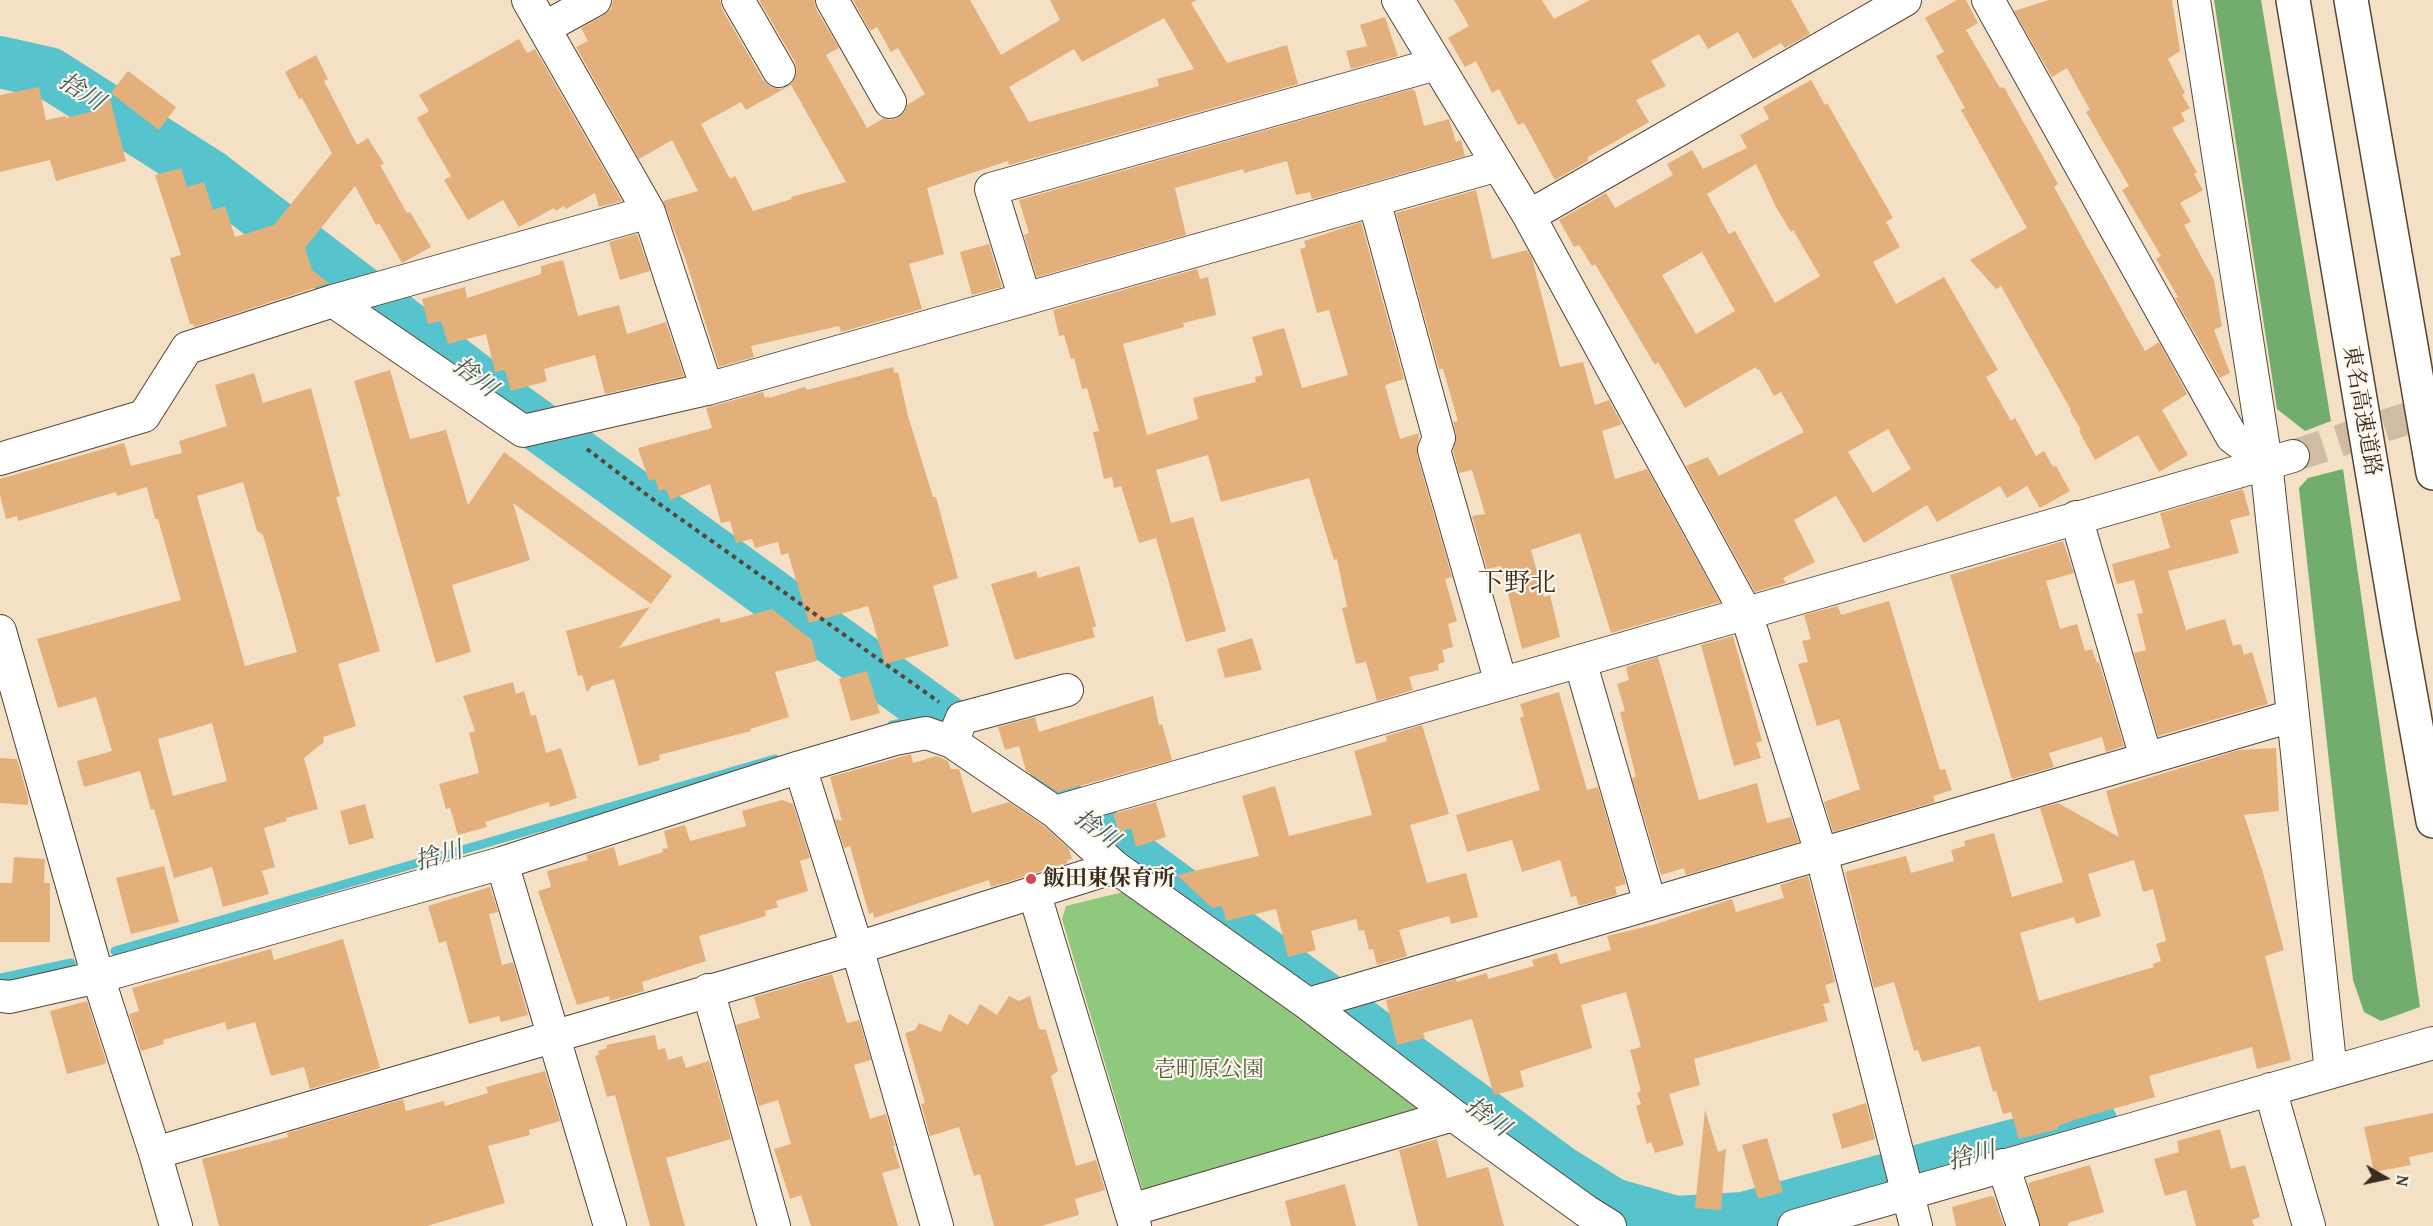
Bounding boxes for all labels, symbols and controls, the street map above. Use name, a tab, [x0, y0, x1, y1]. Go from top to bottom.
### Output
water label: 捨川	[53, 68, 109, 118]
street label: 東名高速道路	[2337, 344, 2385, 478]
water label: 捨川	[446, 352, 502, 404]
district label: 下野北	[1478, 568, 1556, 600]
water label: 捨川	[1068, 804, 1124, 856]
water label: 捨川	[412, 837, 466, 877]
place label: 飯田東保育所	[1043, 866, 1175, 892]
marker: 飯田東保育所	[1024, 872, 1038, 886]
park label: 壱町原公園	[1154, 1057, 1264, 1083]
water label: 捨川	[1459, 1092, 1515, 1144]
water label: 捨川	[1945, 1137, 1999, 1177]
north arrow	[2355, 1148, 2415, 1208]
text: N	[2390, 1174, 2415, 1188]

